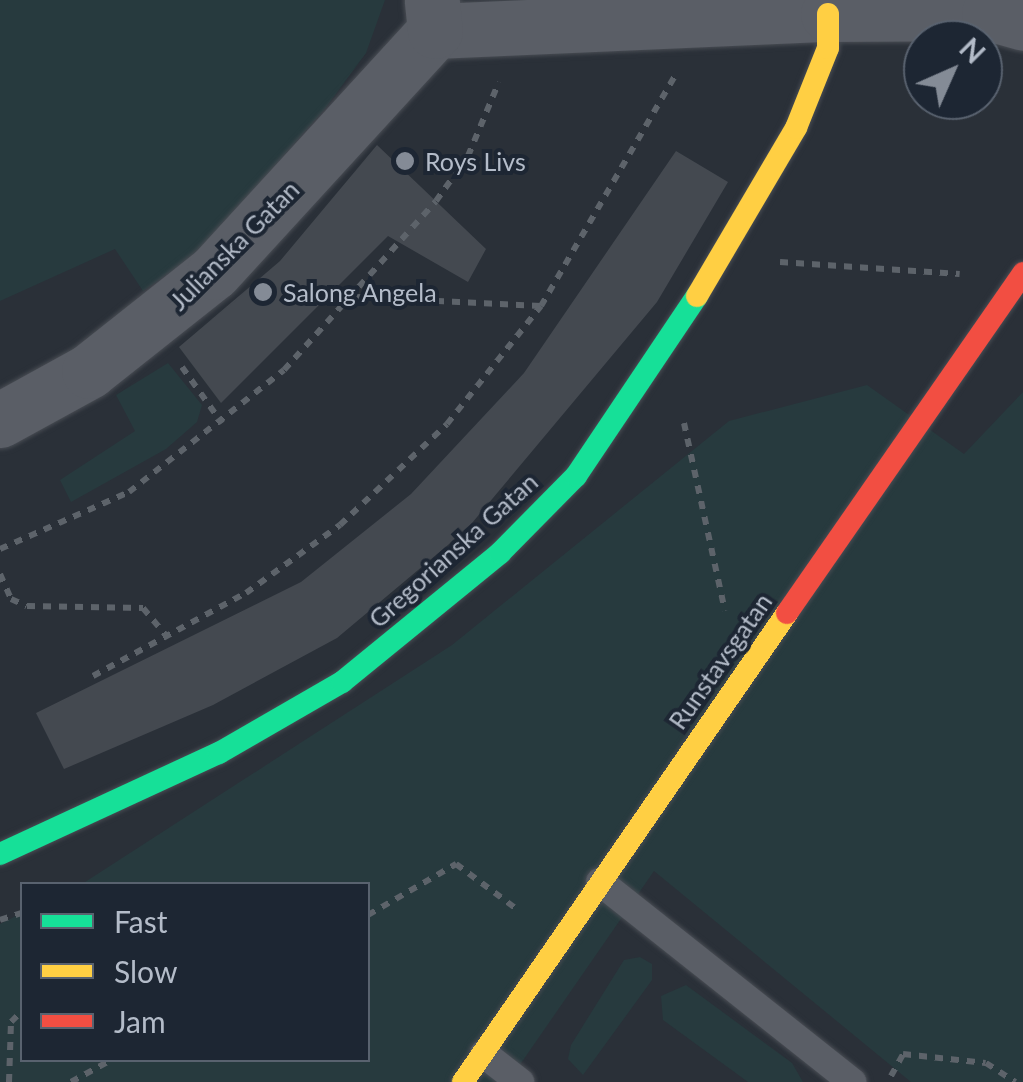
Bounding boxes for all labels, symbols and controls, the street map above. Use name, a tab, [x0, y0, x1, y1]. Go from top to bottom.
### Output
north arrow	[903, 20, 1003, 120]
text: N	[953, 31, 992, 70]
place label: Roys Livs	[425, 146, 526, 176]
marker: Roys Livs	[394, 150, 416, 172]
street label: Julianska Gatan	[163, 174, 305, 316]
place label: Salong Angela	[283, 277, 437, 307]
marker: Salong Angela	[252, 281, 274, 303]
street label: Gregorianska Gatan	[363, 466, 543, 634]
street label: Runstavsgatan	[662, 587, 778, 735]
legend	[20, 882, 370, 1062]
text: Fast	[114, 903, 168, 939]
text: Slow	[114, 953, 177, 989]
text: Jam	[114, 1003, 166, 1039]

